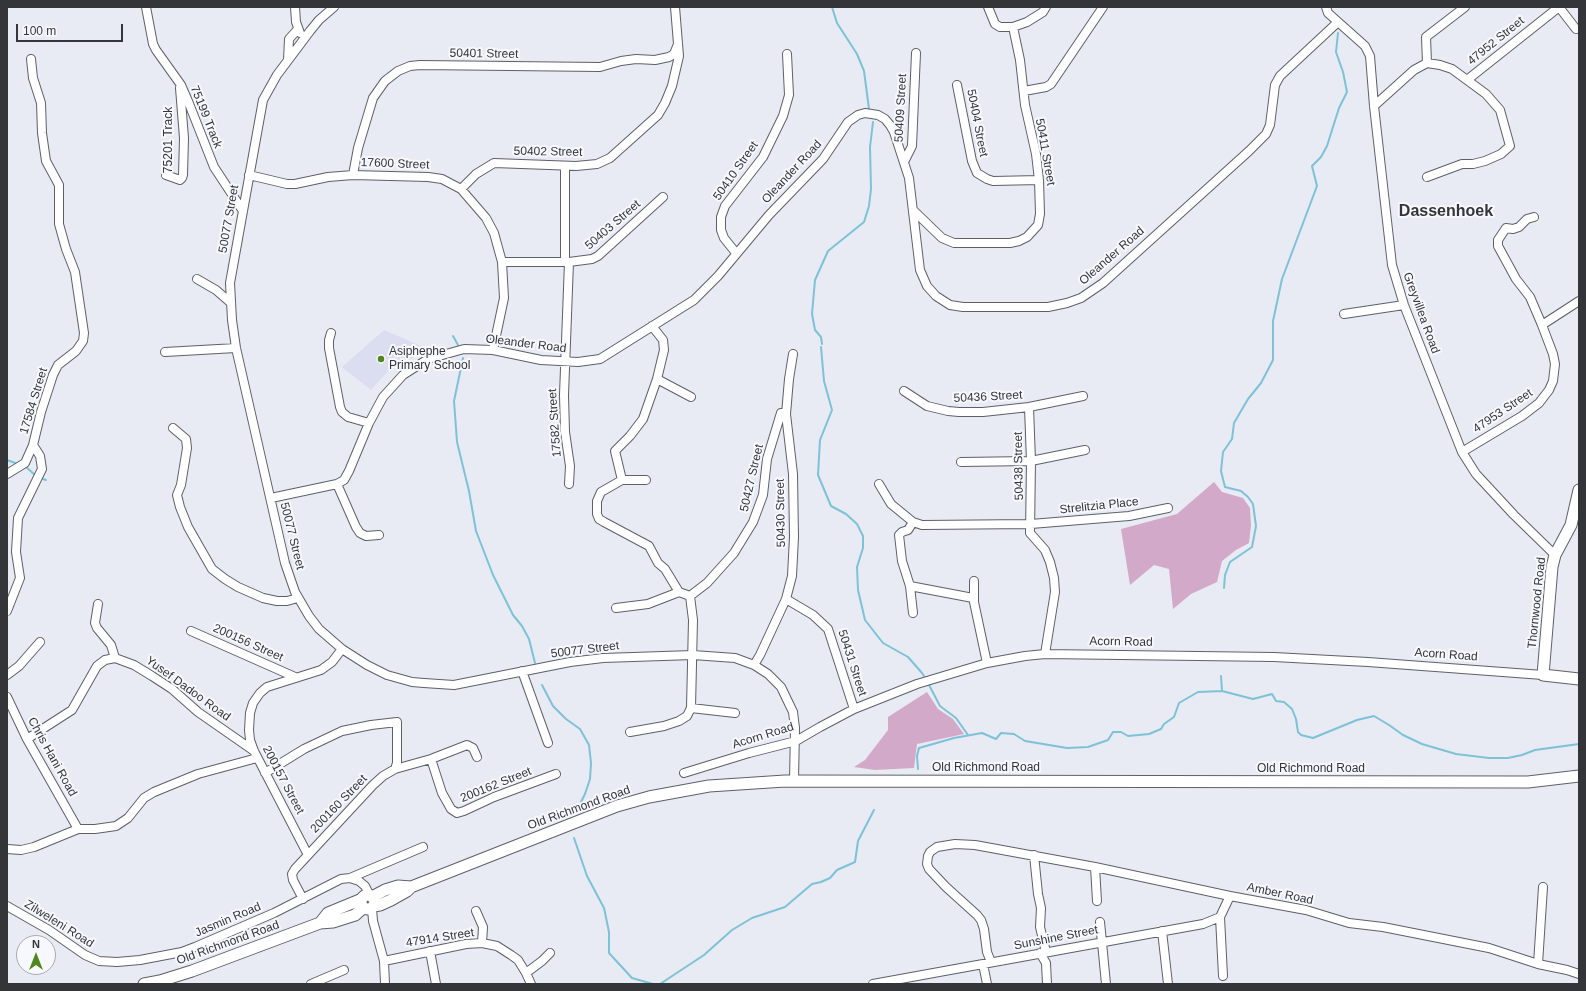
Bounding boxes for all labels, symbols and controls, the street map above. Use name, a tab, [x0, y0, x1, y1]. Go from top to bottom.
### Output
street label: 47952 Street	[1465, 14, 1527, 68]
scale bar	[18, 16, 125, 42]
text: 100 m	[23, 24, 56, 38]
street label: 50401 Street	[450, 46, 518, 62]
street label: 50409 Street	[892, 73, 910, 143]
street label: 75199 Track	[187, 84, 225, 150]
street label: 50404 Street	[963, 88, 991, 158]
street label: 75201 Track	[162, 107, 176, 173]
street label: 50411 Street	[1032, 117, 1058, 187]
street label: Oleander Road	[759, 137, 825, 207]
street label: 50410 Street	[710, 139, 762, 203]
street label: 50402 Street	[514, 144, 582, 160]
street label: 17600 Street	[360, 156, 430, 172]
street label: 50077 Street	[216, 184, 242, 254]
street label: 50403 Street	[582, 197, 644, 253]
district label: Dassenhoek	[1399, 202, 1493, 222]
street label: Oleander Road	[1077, 224, 1147, 288]
street label: Greyvillea Road	[1400, 270, 1442, 356]
street label: Oleander Road	[485, 332, 567, 356]
place label: Asiphephe Primary School	[389, 345, 470, 373]
marker: Asiphephe Primary School	[376, 354, 386, 364]
street label: 17584 Street	[17, 366, 51, 436]
street label: 47953 Street	[1470, 386, 1536, 436]
street label: 17582 Street	[545, 388, 565, 458]
street label: 50436 Street	[953, 388, 1023, 406]
street label: 50438 Street	[1011, 432, 1027, 500]
street label: 50427 Street	[737, 443, 767, 513]
street label: 50430 Street	[773, 479, 789, 547]
street label: Strelitzia Place	[1059, 495, 1139, 517]
street label: 50077 Street	[277, 501, 307, 571]
street label: Thornwood Road	[1525, 556, 1549, 650]
street label: 200156 Street	[211, 621, 285, 665]
street label: 50431 Street	[835, 628, 869, 698]
street label: Acorn Road	[1089, 634, 1153, 650]
street label: 50077 Street	[550, 639, 620, 661]
street label: Acorn Road	[1414, 646, 1478, 664]
street label: Yusef Dadoo Road	[143, 654, 233, 724]
street label: Chris Hani Road	[24, 715, 80, 799]
street label: Acorn Road	[731, 720, 795, 752]
street label: 200157 Street	[259, 743, 307, 817]
street label: Old Richmond Road	[932, 761, 1040, 775]
street label: Old Richmond Road	[1257, 762, 1365, 776]
street label: 200162 Street	[458, 764, 534, 806]
street label: 200160 Street	[308, 772, 370, 836]
street label: Old Richmond Road	[526, 783, 632, 833]
street label: Amber Road	[1246, 880, 1314, 908]
street label: Zilweleni Road	[22, 897, 96, 951]
street label: Jasmin Road	[193, 900, 263, 940]
street label: Old Richmond Road	[175, 918, 281, 968]
street label: Sunshine Street	[1013, 923, 1099, 953]
street label: 47914 Street	[405, 926, 475, 950]
north arrow	[16, 935, 56, 975]
text: N	[32, 938, 40, 950]

